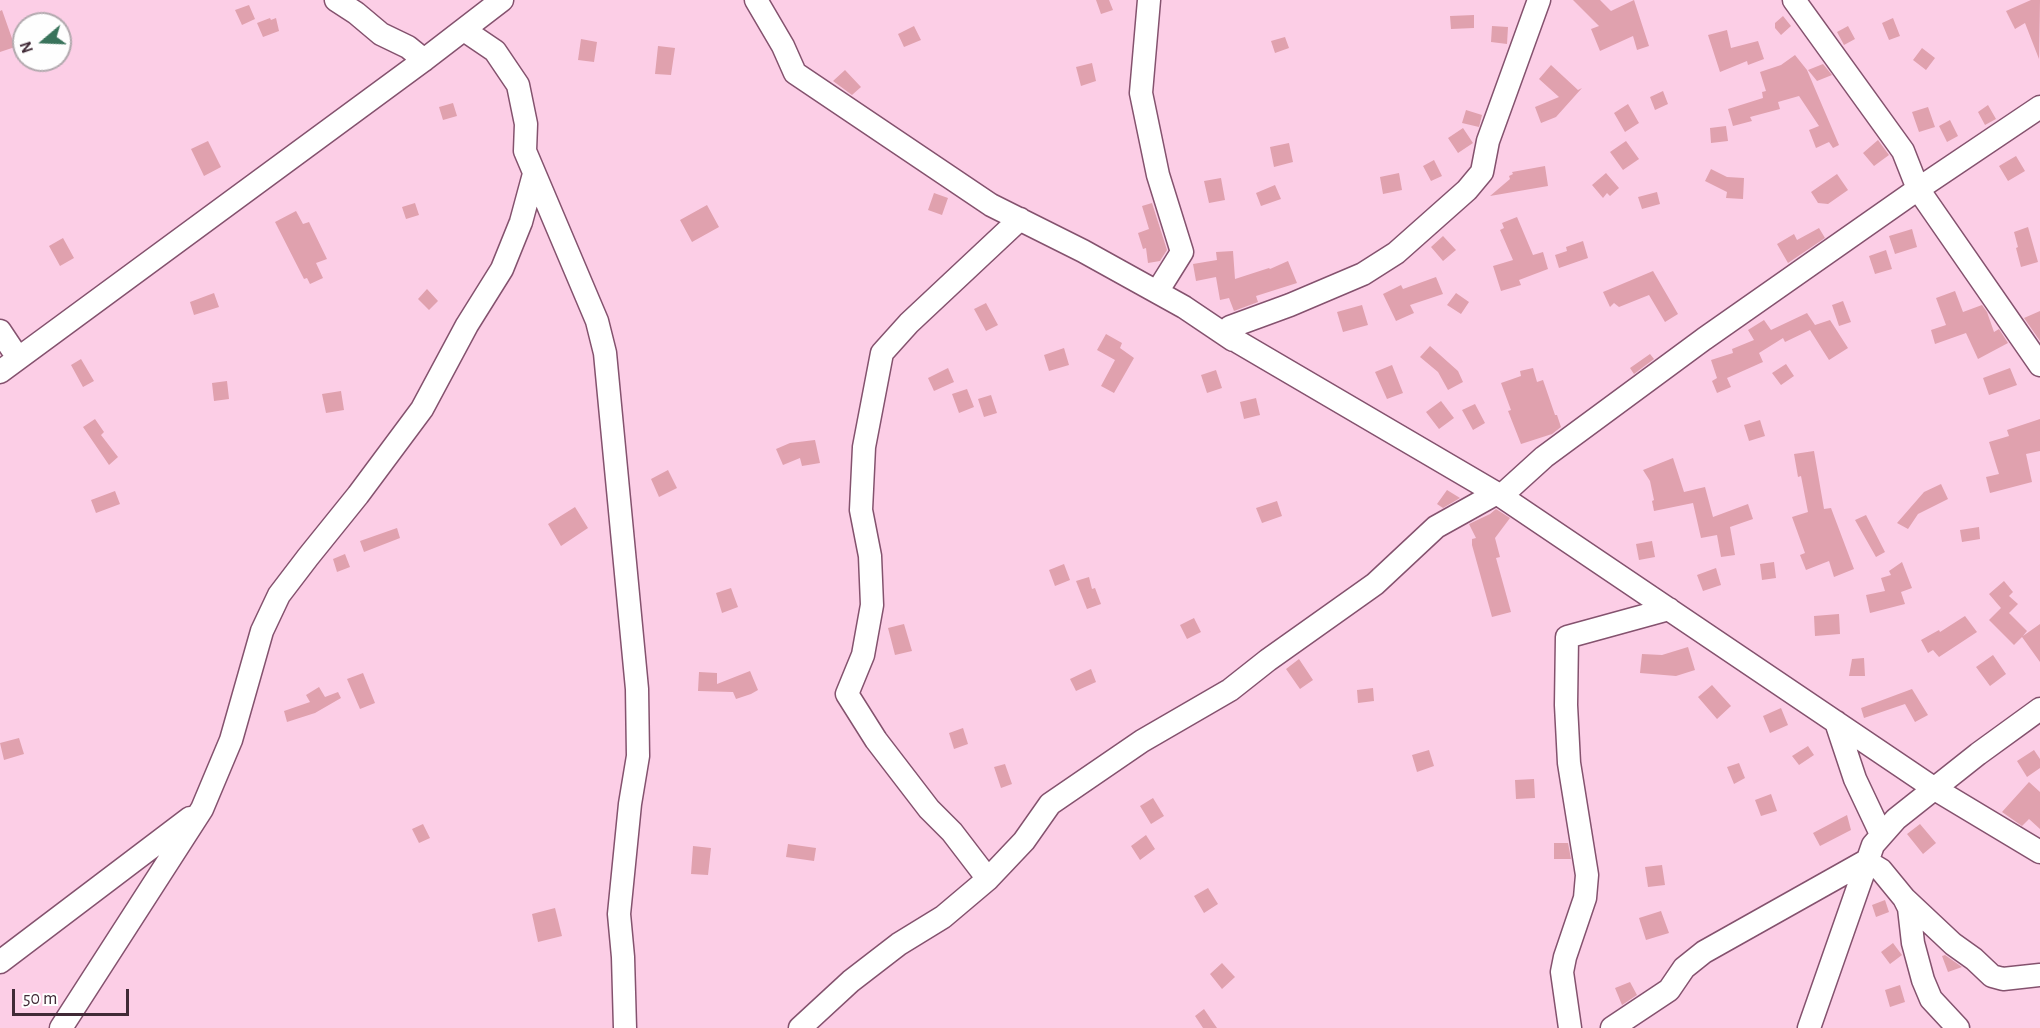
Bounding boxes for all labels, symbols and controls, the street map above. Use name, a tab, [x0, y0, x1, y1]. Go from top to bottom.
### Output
north arrow	[12, 12, 72, 72]
text: N	[17, 39, 36, 55]
scale bar	[15, 977, 132, 1015]
text: 50 m	[23, 990, 57, 1008]

